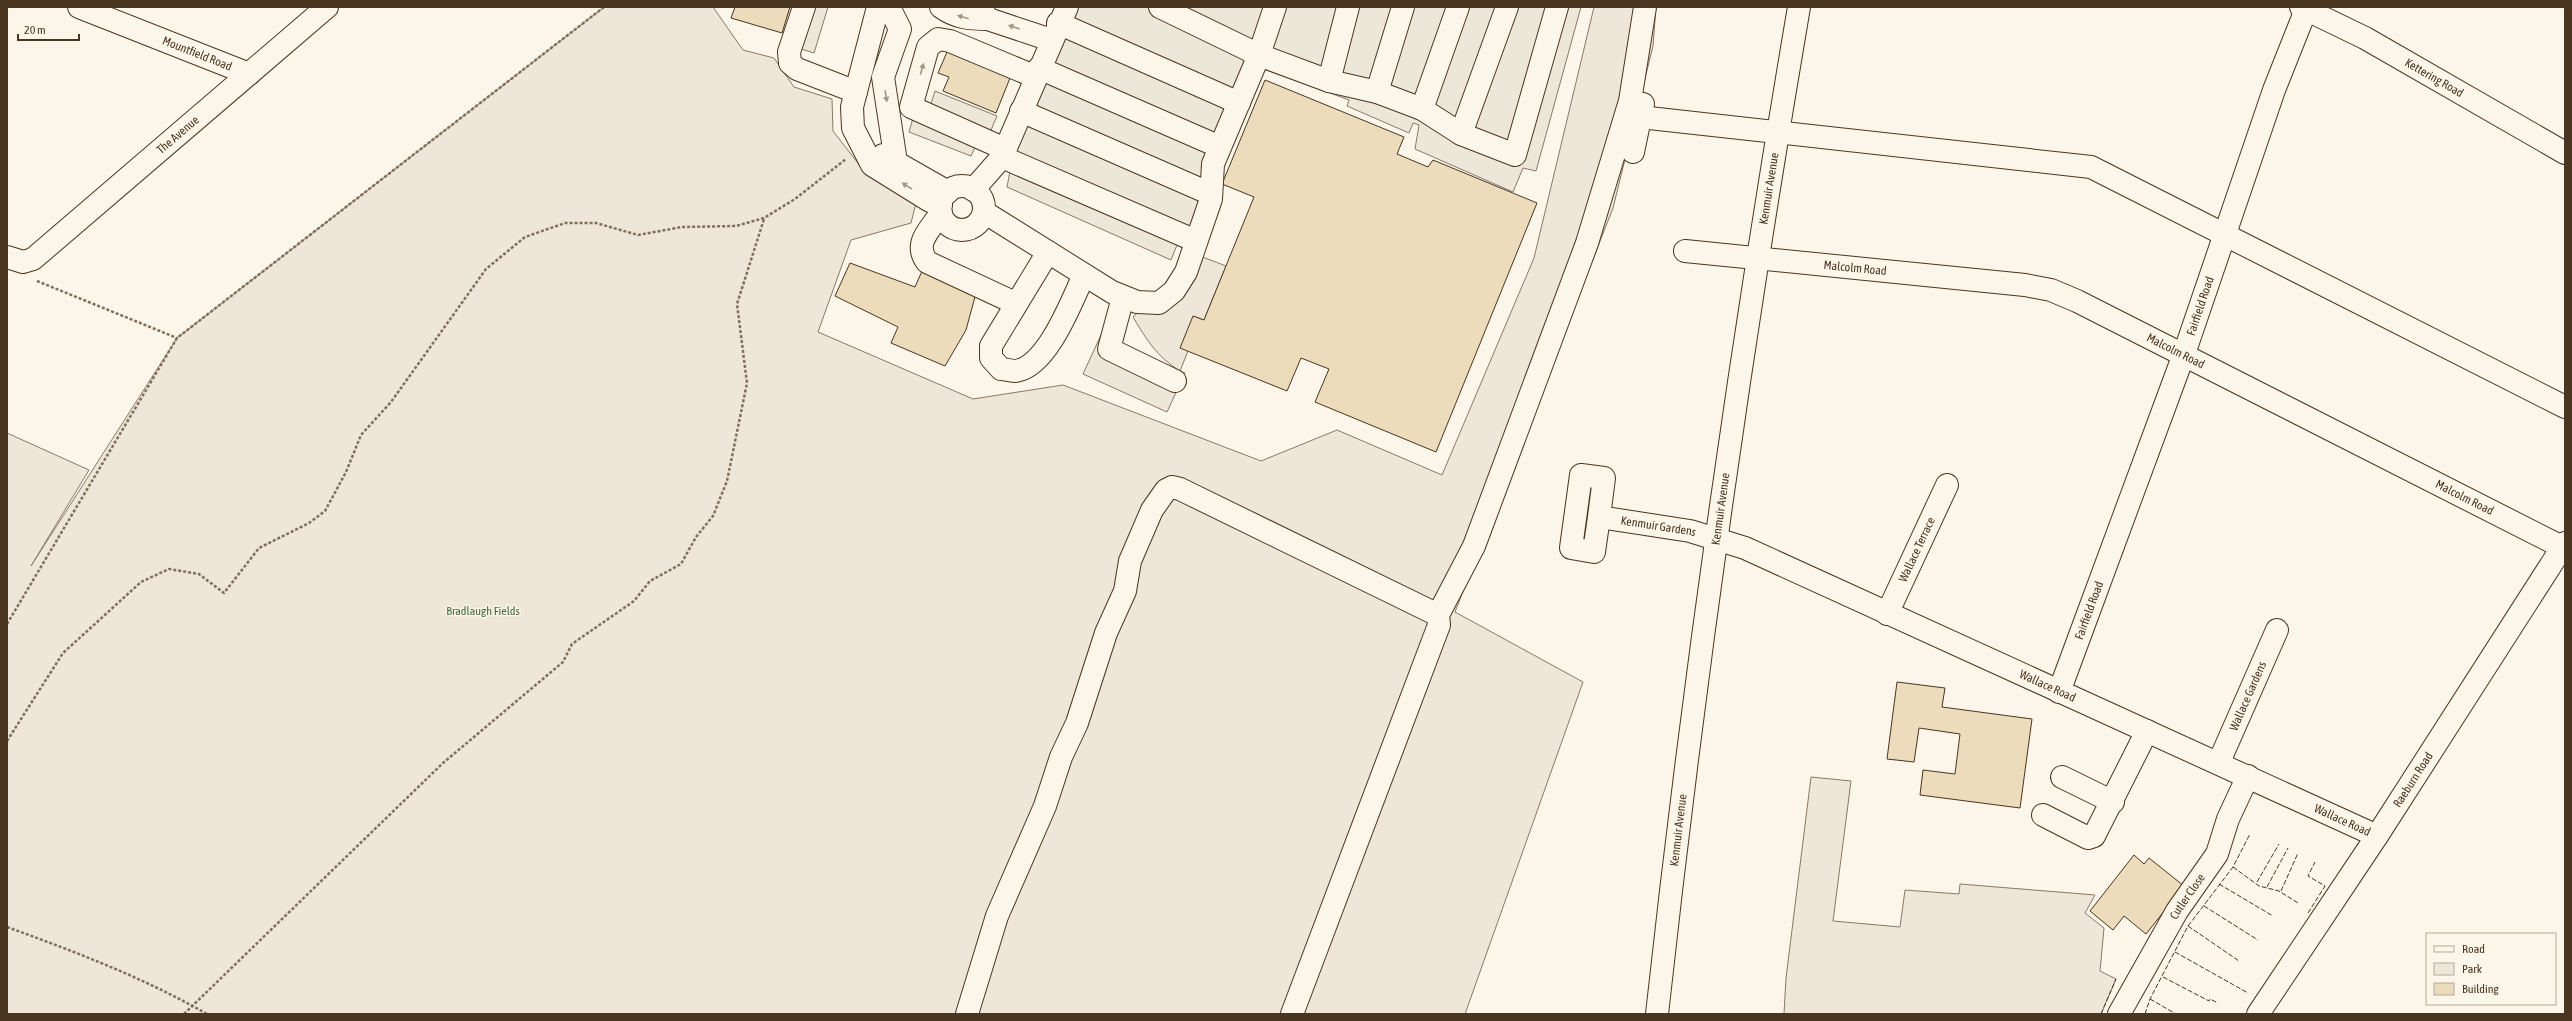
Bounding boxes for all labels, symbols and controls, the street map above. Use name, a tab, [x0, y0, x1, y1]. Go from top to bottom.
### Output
one-way arrow	[957, 14, 970, 20]
scale bar	[18, 16, 79, 42]
text: 20 m	[24, 23, 46, 37]
one-way arrow	[1008, 24, 1020, 30]
street label: Mountfield Road	[160, 34, 234, 74]
street label: Kettering Road	[2402, 55, 2466, 100]
one-way arrow	[919, 63, 925, 75]
one-way arrow	[883, 90, 889, 102]
street label: The Avenue	[154, 113, 202, 157]
street label: Kenmuir Avenue	[1756, 152, 1782, 226]
one-way arrow	[901, 183, 913, 190]
street label: Malcolm Road	[1823, 258, 1887, 278]
street label: Fairfield Road	[2184, 275, 2217, 337]
street label: Malcolm Road	[2144, 330, 2207, 372]
street label: Kenmuir Avenue	[1709, 472, 1733, 546]
street label: Malcolm Road	[2433, 477, 2496, 518]
street label: Kenmuir Gardens	[1620, 513, 1698, 539]
street label: Wallace Terrace	[1896, 515, 1938, 584]
street label: Fairfield Road	[2072, 579, 2106, 642]
park label: Bradlaugh Fields	[446, 604, 520, 618]
street label: Wallace Gardens	[2227, 659, 2269, 733]
street label: Wallace Road	[2017, 667, 2078, 705]
street label: Raeburn Road	[2390, 750, 2436, 810]
street label: Kenmuir Avenue	[1667, 793, 1690, 867]
street label: Wallace Road	[2312, 801, 2373, 839]
street label: Cutler Close	[2167, 871, 2208, 922]
legend	[2426, 933, 2556, 1005]
text: Road	[2462, 942, 2485, 956]
text: Park	[2462, 962, 2483, 976]
text: Building	[2462, 982, 2500, 996]

